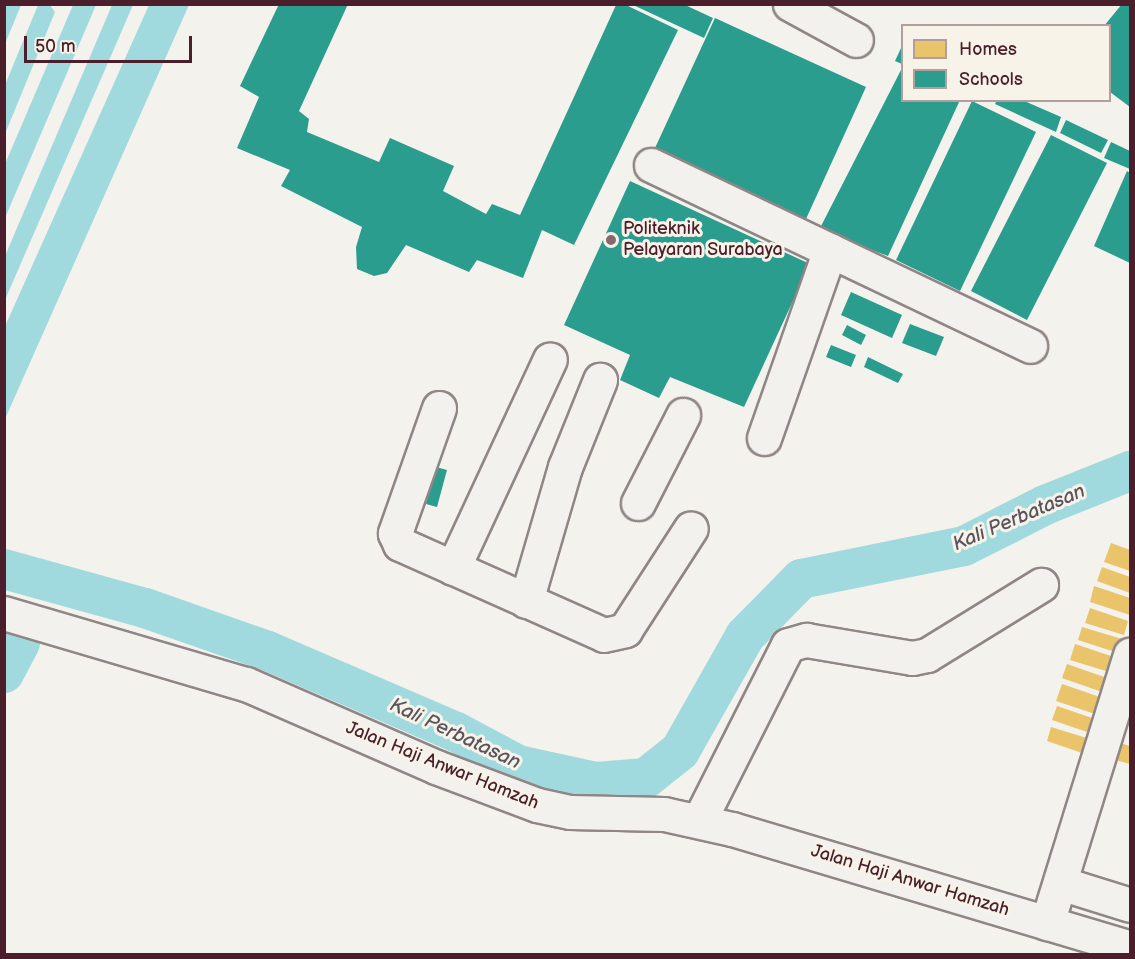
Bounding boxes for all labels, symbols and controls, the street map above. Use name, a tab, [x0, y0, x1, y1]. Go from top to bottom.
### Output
scale bar	[27, 24, 195, 62]
legend	[901, 24, 1111, 102]
text: 50 m	[35, 36, 76, 57]
text: Homes	[959, 39, 1017, 60]
text: Schools	[959, 69, 1023, 90]
place label: Politeknik Pelayaran Surabaya	[623, 219, 783, 262]
marker: Politeknik Pelayaran Surabaya	[604, 233, 618, 247]
water label: Kali Perbatasan	[949, 479, 1089, 557]
water label: Kali Perbatasan	[386, 693, 524, 775]
street label: Jalan Haji Anwar Hamzah	[342, 717, 542, 815]
street label: Jalan Haji Anwar Hamzah	[808, 841, 1012, 921]

